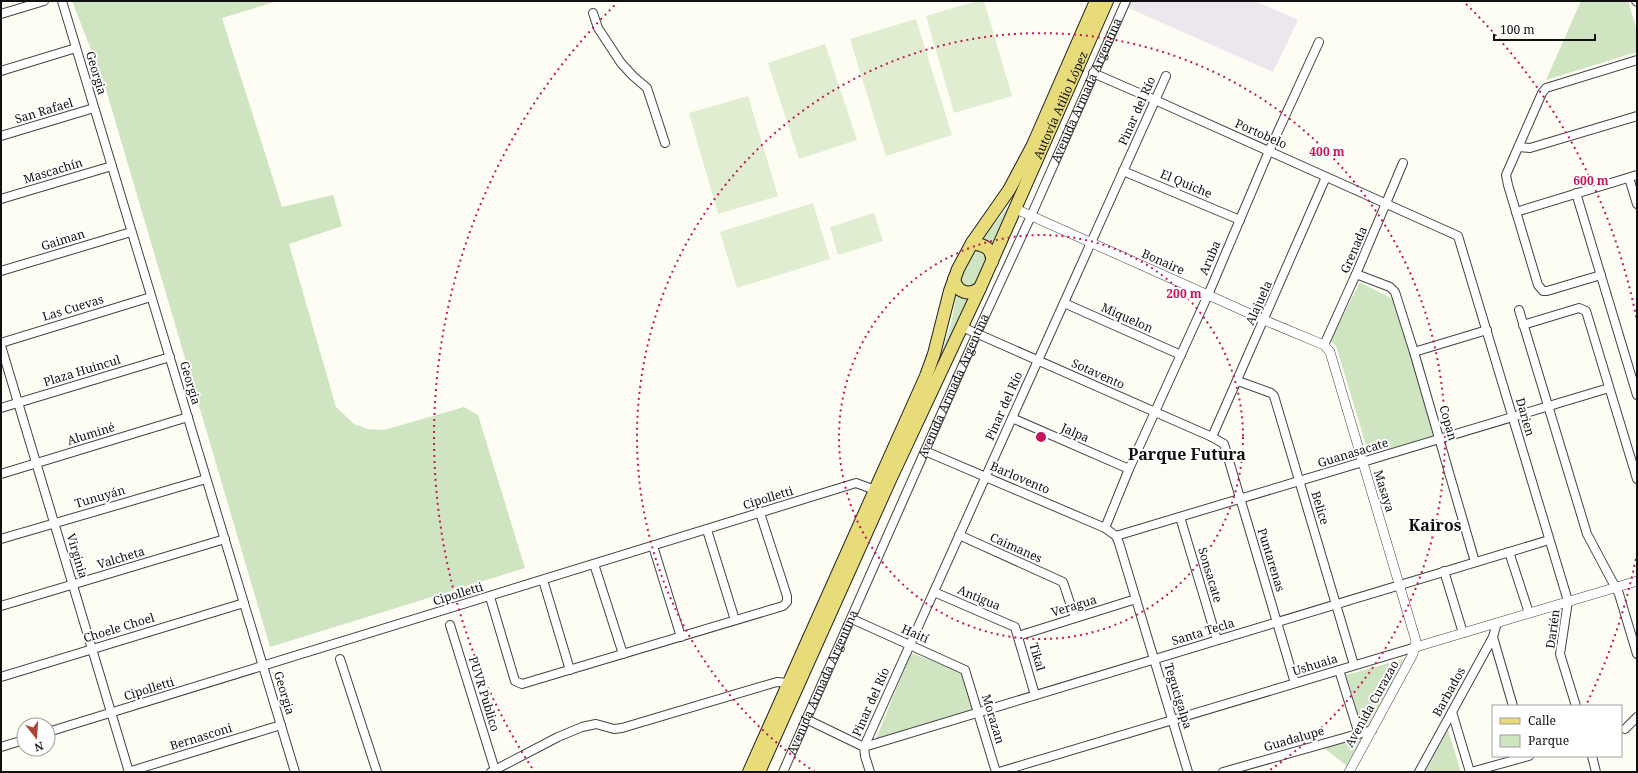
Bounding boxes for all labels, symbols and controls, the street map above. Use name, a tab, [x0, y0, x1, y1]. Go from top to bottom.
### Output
street label: Avenida Armada Argentina	[1047, 15, 1126, 165]
scale bar	[1494, 16, 1595, 42]
text: 100 m	[1500, 21, 1535, 38]
street label: Autovía Atilio López	[1029, 48, 1092, 162]
street label: Georgia	[82, 49, 111, 97]
street label: Pinar del Río	[1114, 74, 1159, 148]
street label: San Rafael	[13, 94, 75, 127]
street label: Portobelo	[1232, 115, 1290, 153]
text: 400 m	[1309, 143, 1345, 160]
street label: Mascachín	[21, 153, 85, 188]
street label: El Quiche	[1158, 165, 1215, 202]
text: 600 m	[1573, 172, 1609, 189]
street label: Grenada	[1336, 224, 1371, 276]
street label: Gaiman	[39, 225, 87, 254]
street label: Aruba	[1195, 238, 1224, 278]
street label: Bonaire	[1139, 245, 1187, 278]
street label: Alajuela	[1241, 278, 1276, 328]
text: 200 m	[1166, 285, 1202, 302]
street label: Las Cuevas	[40, 290, 106, 325]
street label: Miquelon	[1099, 299, 1156, 337]
street label: Avenida Armada Argentina	[914, 310, 993, 461]
street label: Plaza Huincul	[41, 351, 123, 390]
street label: Sotavento	[1069, 354, 1128, 393]
street label: Georgia	[176, 359, 205, 407]
street label: Pinar del Río	[981, 369, 1026, 443]
street label: Darien	[1512, 396, 1539, 438]
street label: Copan	[1435, 403, 1462, 443]
street label: Aluminé	[65, 418, 117, 449]
street label: Jalpa	[1058, 418, 1092, 446]
centre of rings	[1034, 430, 1048, 444]
street label: Guanasacate	[1316, 434, 1390, 471]
district label: Parque Futura	[1128, 443, 1246, 465]
street label: Barlovento	[988, 457, 1053, 498]
street label: Masaya	[1370, 468, 1399, 514]
street label: Tunuyán	[73, 481, 127, 512]
street label: Cipolletti	[741, 482, 795, 513]
street label: Belice	[1307, 489, 1334, 527]
district label: Kairos	[1409, 514, 1462, 536]
street label: Puntarenas	[1254, 526, 1289, 594]
street label: Caimanes	[987, 528, 1045, 567]
street label: Virginia	[63, 531, 92, 581]
street label: Valcheta	[95, 542, 147, 573]
street label: Sonsacate	[1194, 545, 1227, 604]
street label: Cipolletti	[431, 578, 485, 609]
street label: Antigua	[955, 581, 1003, 614]
street label: Veragua	[1049, 590, 1099, 620]
street label: Avenida Armada Argentina	[783, 607, 862, 757]
street label: Darién	[1541, 608, 1564, 649]
street label: Choele Choel	[81, 609, 157, 646]
street label: Santa Tecla	[1169, 614, 1236, 649]
street label: Haití	[899, 620, 932, 647]
street label: Tikal	[1025, 641, 1050, 673]
street label: Ushuaia	[1290, 650, 1340, 679]
street label: PUVR Publico	[465, 654, 504, 733]
street label: Avenida Curazao	[1341, 657, 1403, 750]
street label: Tegucigalpa	[1160, 661, 1197, 731]
street label: Barbados	[1428, 664, 1469, 720]
street label: Pinar del Río	[848, 665, 893, 739]
street label: Georgia	[270, 669, 299, 717]
street label: Cipolletti	[122, 673, 176, 704]
street label: Morazan	[978, 692, 1009, 746]
legend	[1492, 705, 1622, 757]
text: Calle	[1528, 712, 1556, 729]
north arrow	[16, 717, 56, 757]
street label: Bernasconi	[168, 719, 234, 754]
street label: Guadalupe	[1262, 722, 1326, 755]
text: Parque	[1528, 732, 1569, 749]
text: N	[32, 739, 45, 756]

